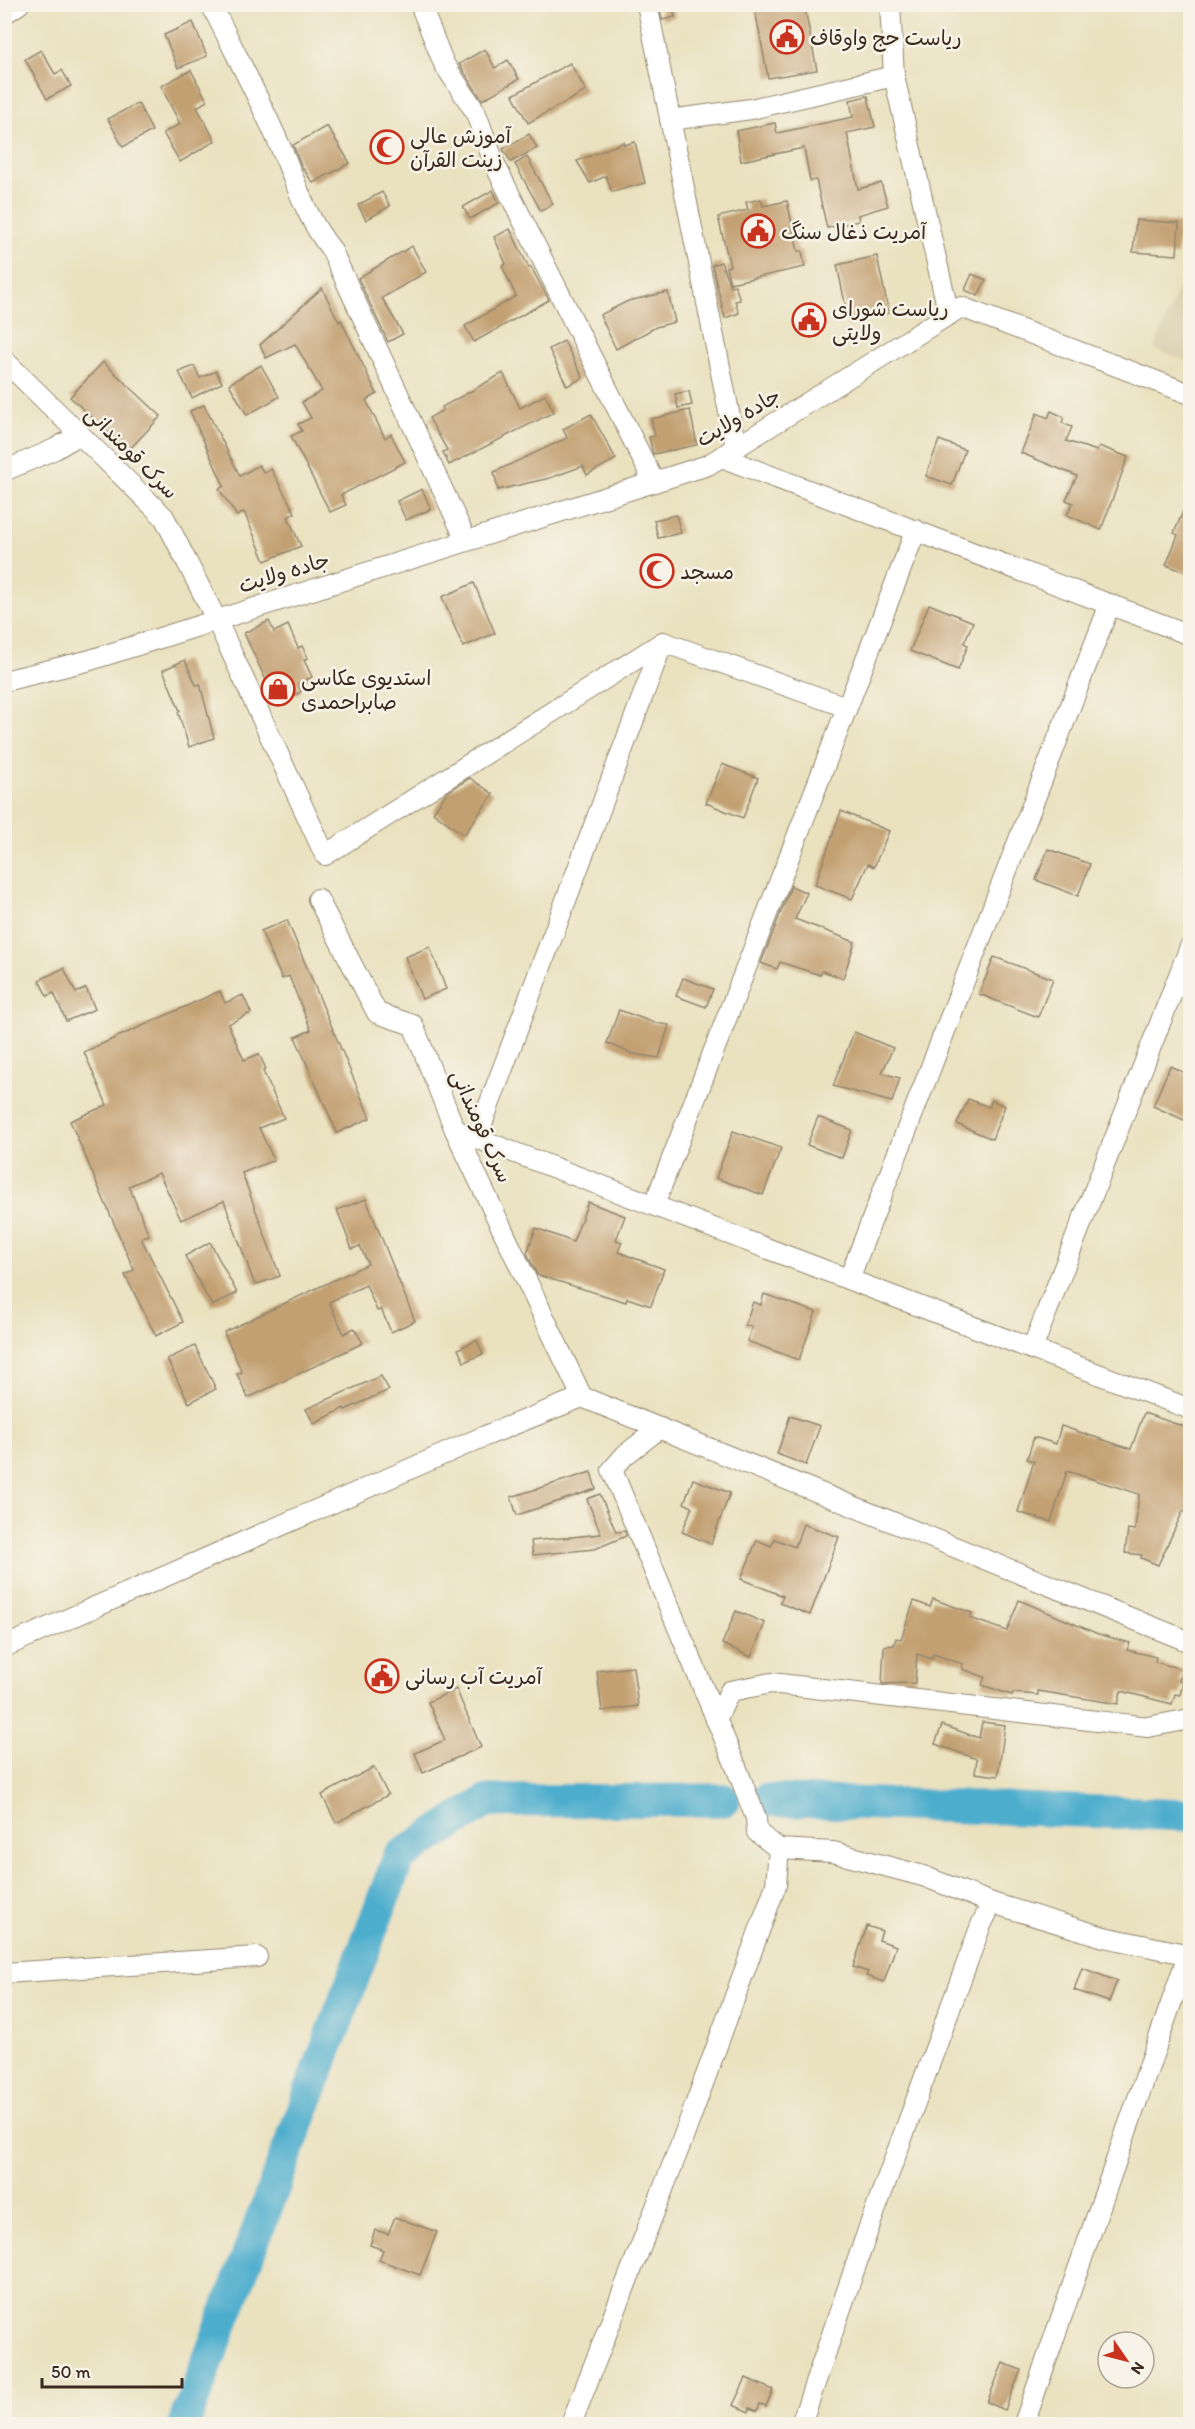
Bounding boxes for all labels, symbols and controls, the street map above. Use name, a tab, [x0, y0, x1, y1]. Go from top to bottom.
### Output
public building icon: ریاست حج واوقاف	[769, 19, 805, 55]
place label: ریاست حج واوقاف	[810, 25, 962, 52]
place label: آموزش عالی زینت القرآن	[410, 123, 512, 172]
mosque icon: آموزش عالی زینت القرآن	[369, 129, 405, 165]
public building icon: آمریت ذغال سنگ	[740, 213, 776, 249]
place label: آمریت ذغال سنگ	[781, 219, 927, 244]
place label: ریاست شورای ولایتی	[832, 296, 949, 347]
public building icon: ریاست شورای ولایتی	[791, 302, 827, 338]
street label: جاده ولایت	[691, 382, 785, 452]
street label: سرک قومندانی	[79, 400, 184, 505]
street label: جاده ولایت	[235, 546, 333, 598]
mosque icon: مسجد	[639, 553, 675, 589]
place label: مسجد	[680, 559, 734, 584]
place label: استدیوی عکاسی صابراحمدی	[301, 665, 432, 715]
shop icon: استدیوی عکاسی صابراحمدی	[260, 671, 296, 707]
street label: سرک قومندانی	[444, 1066, 518, 1187]
public building icon: آمریت آب رسانی	[364, 1658, 400, 1694]
place label: آمریت آب رسانی	[405, 1664, 543, 1691]
north arrow	[1096, 2330, 1156, 2390]
scale bar	[42, 2351, 182, 2389]
text: N	[1127, 2358, 1149, 2378]
text: 50 m	[51, 2361, 91, 2383]

